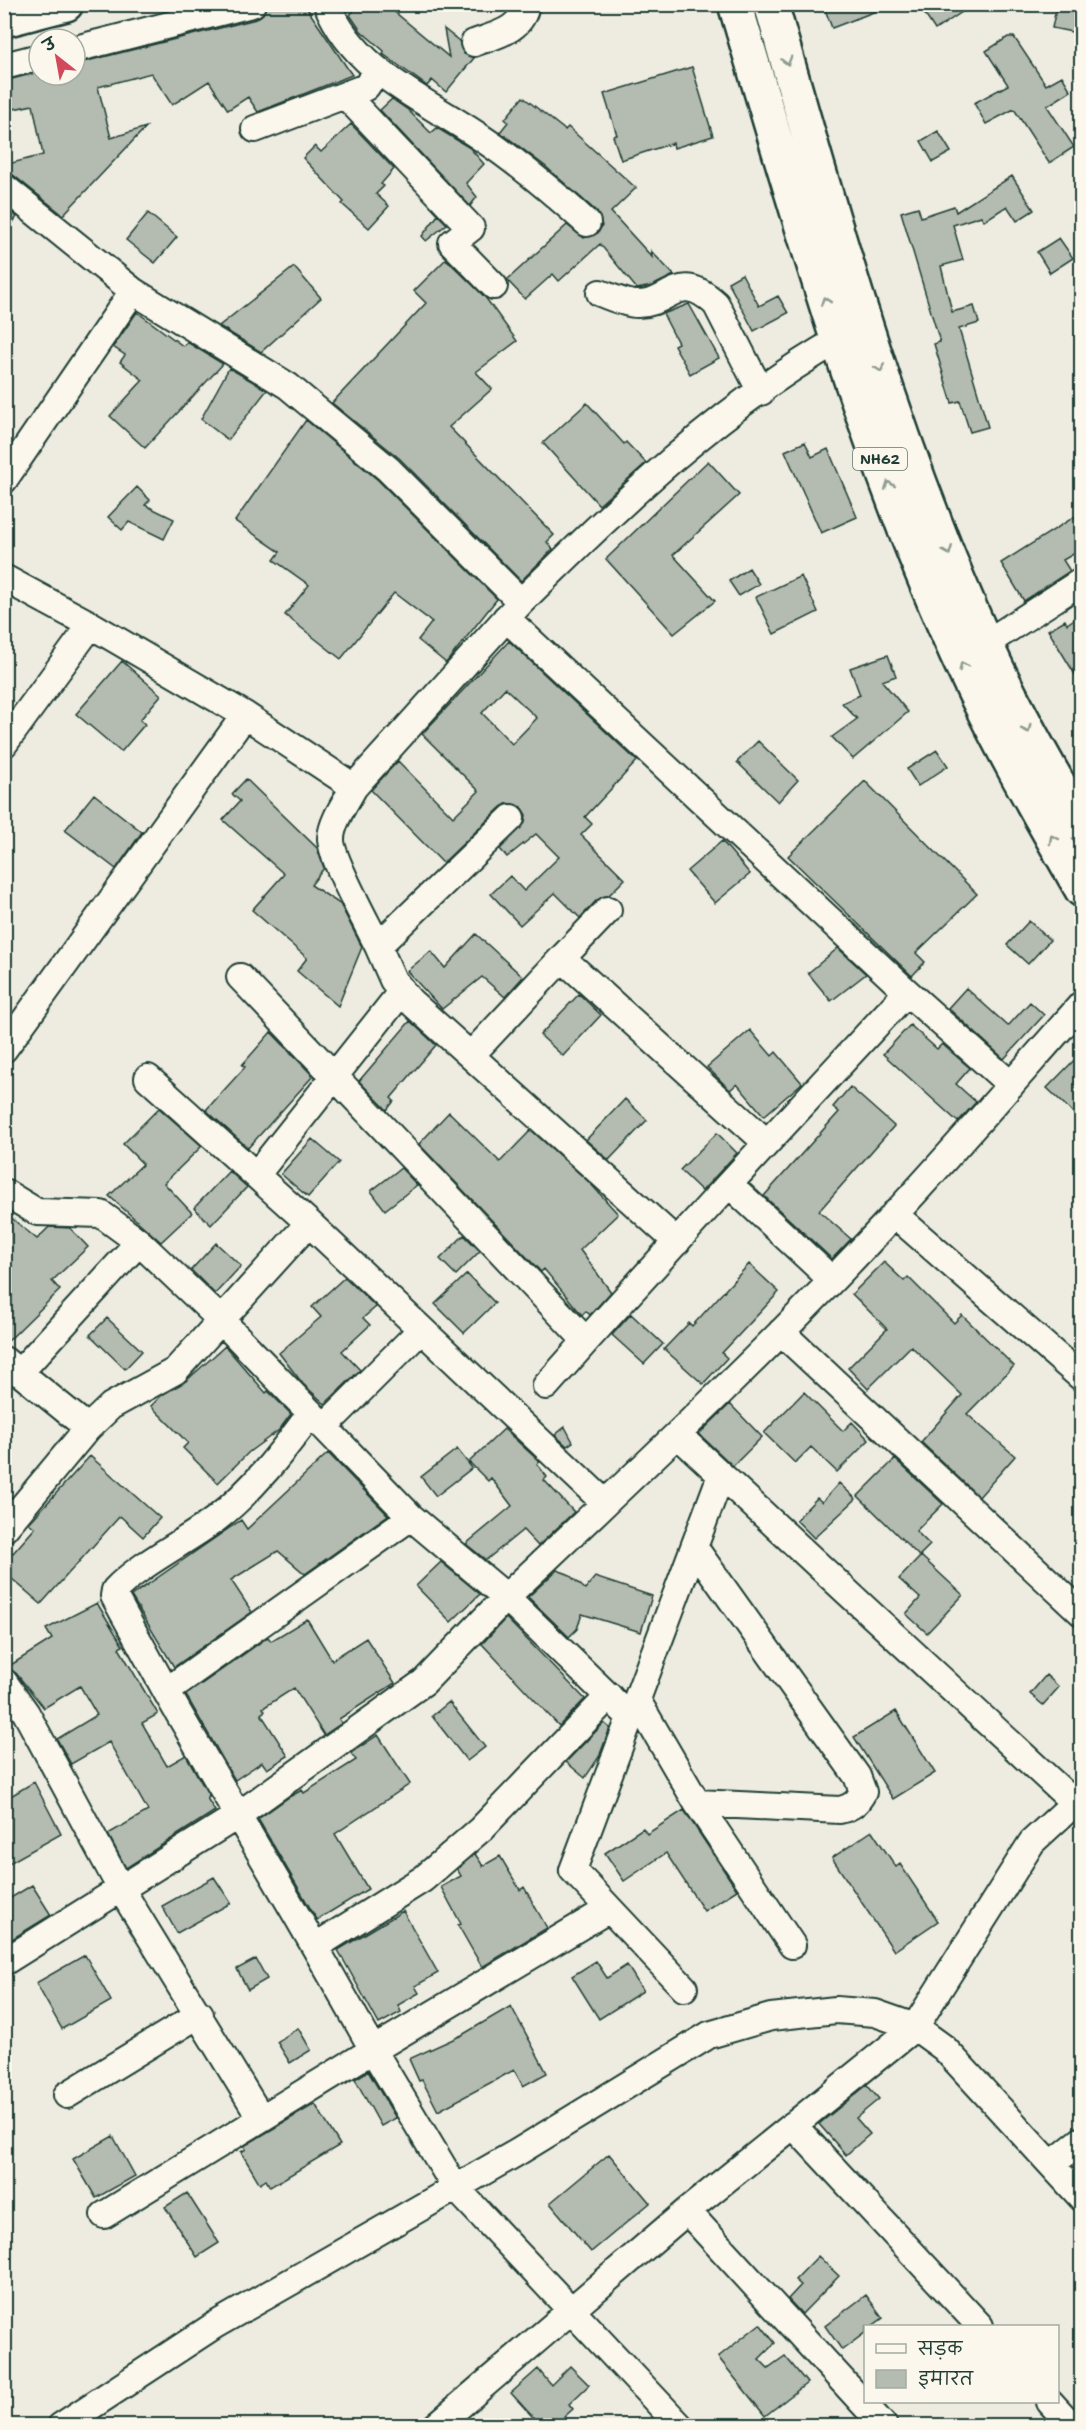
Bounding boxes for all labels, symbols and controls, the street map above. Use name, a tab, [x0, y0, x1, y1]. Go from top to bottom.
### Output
north arrow	[27, 27, 87, 87]
text: उ	[38, 32, 61, 57]
one-way arrow	[780, 55, 792, 66]
one-way arrow	[819, 296, 832, 307]
one-way arrow	[872, 362, 885, 373]
road number: NH62	[853, 448, 907, 470]
one-way arrow	[884, 480, 897, 491]
one-way arrow	[941, 544, 953, 555]
one-way arrow	[958, 661, 970, 672]
one-way arrow	[1020, 722, 1031, 733]
one-way arrow	[1049, 834, 1060, 845]
legend	[864, 2325, 1059, 2403]
text: सड़क	[917, 2337, 963, 2361]
text: इमारत	[918, 2367, 974, 2391]

